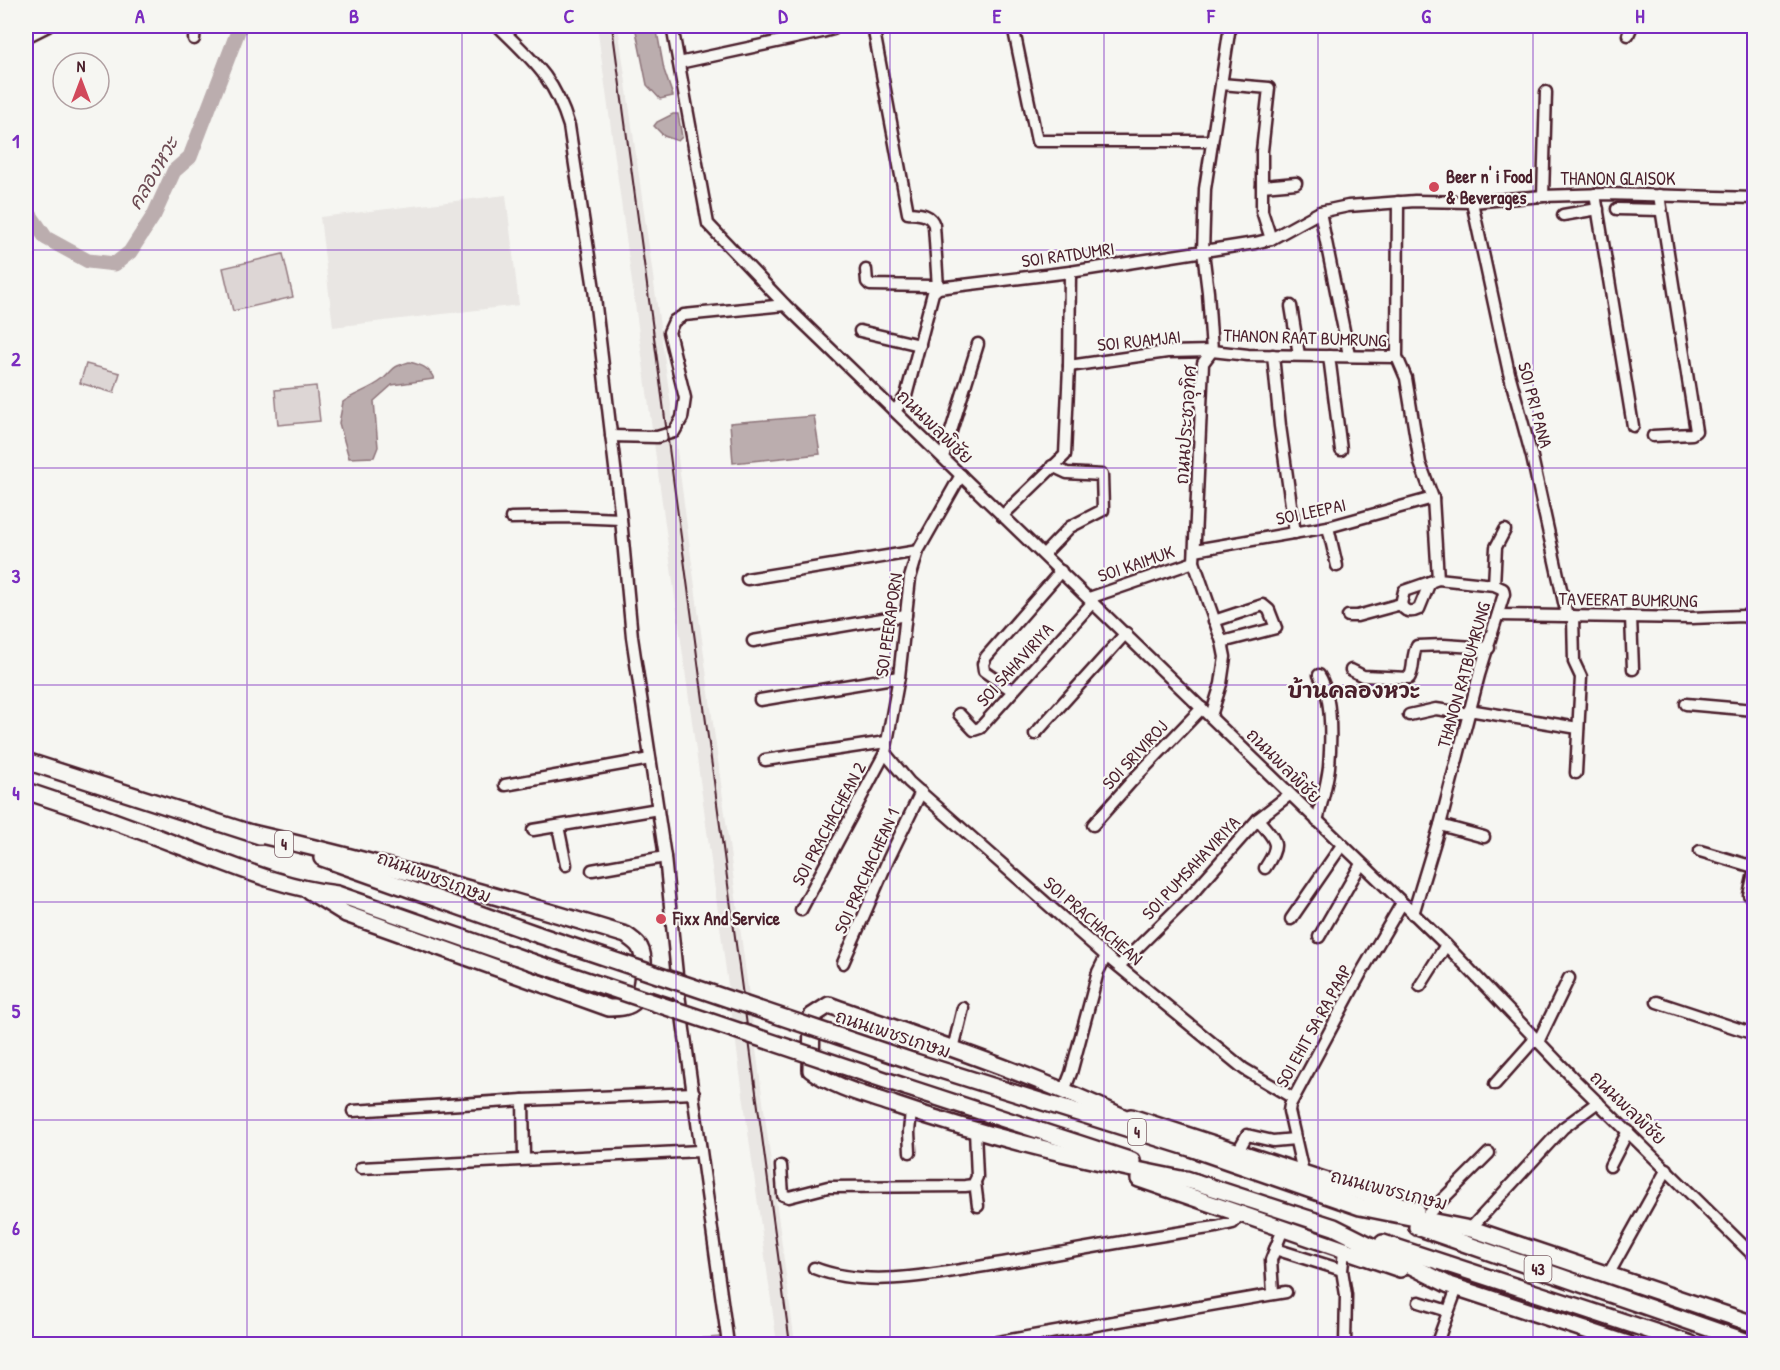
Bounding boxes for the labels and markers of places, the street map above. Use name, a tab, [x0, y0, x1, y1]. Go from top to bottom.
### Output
place label: Beer n' i Food & Beverages	[1446, 164, 1532, 211]
marker: Beer n' i Food & Beverages	[1427, 180, 1441, 194]
place label: Fixx And Service	[672, 906, 781, 931]
marker: Fixx And Service	[654, 912, 668, 926]

